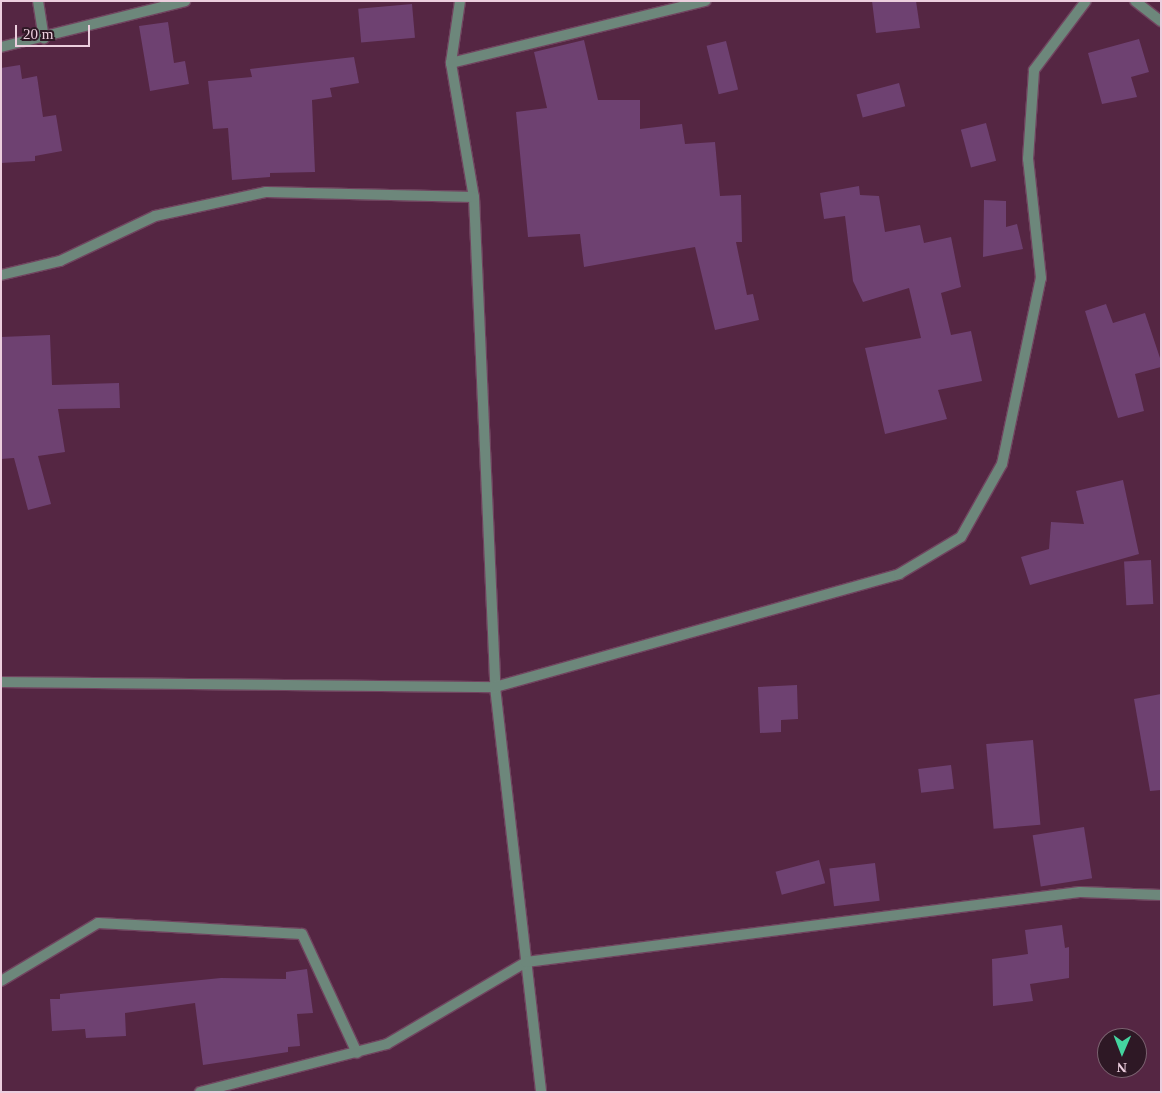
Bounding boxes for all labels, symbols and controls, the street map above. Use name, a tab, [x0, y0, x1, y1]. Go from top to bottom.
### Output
scale bar	[18, 15, 92, 47]
text: 20 m	[23, 26, 53, 42]
north arrow	[1097, 1028, 1147, 1078]
text: N	[1117, 1060, 1127, 1075]

